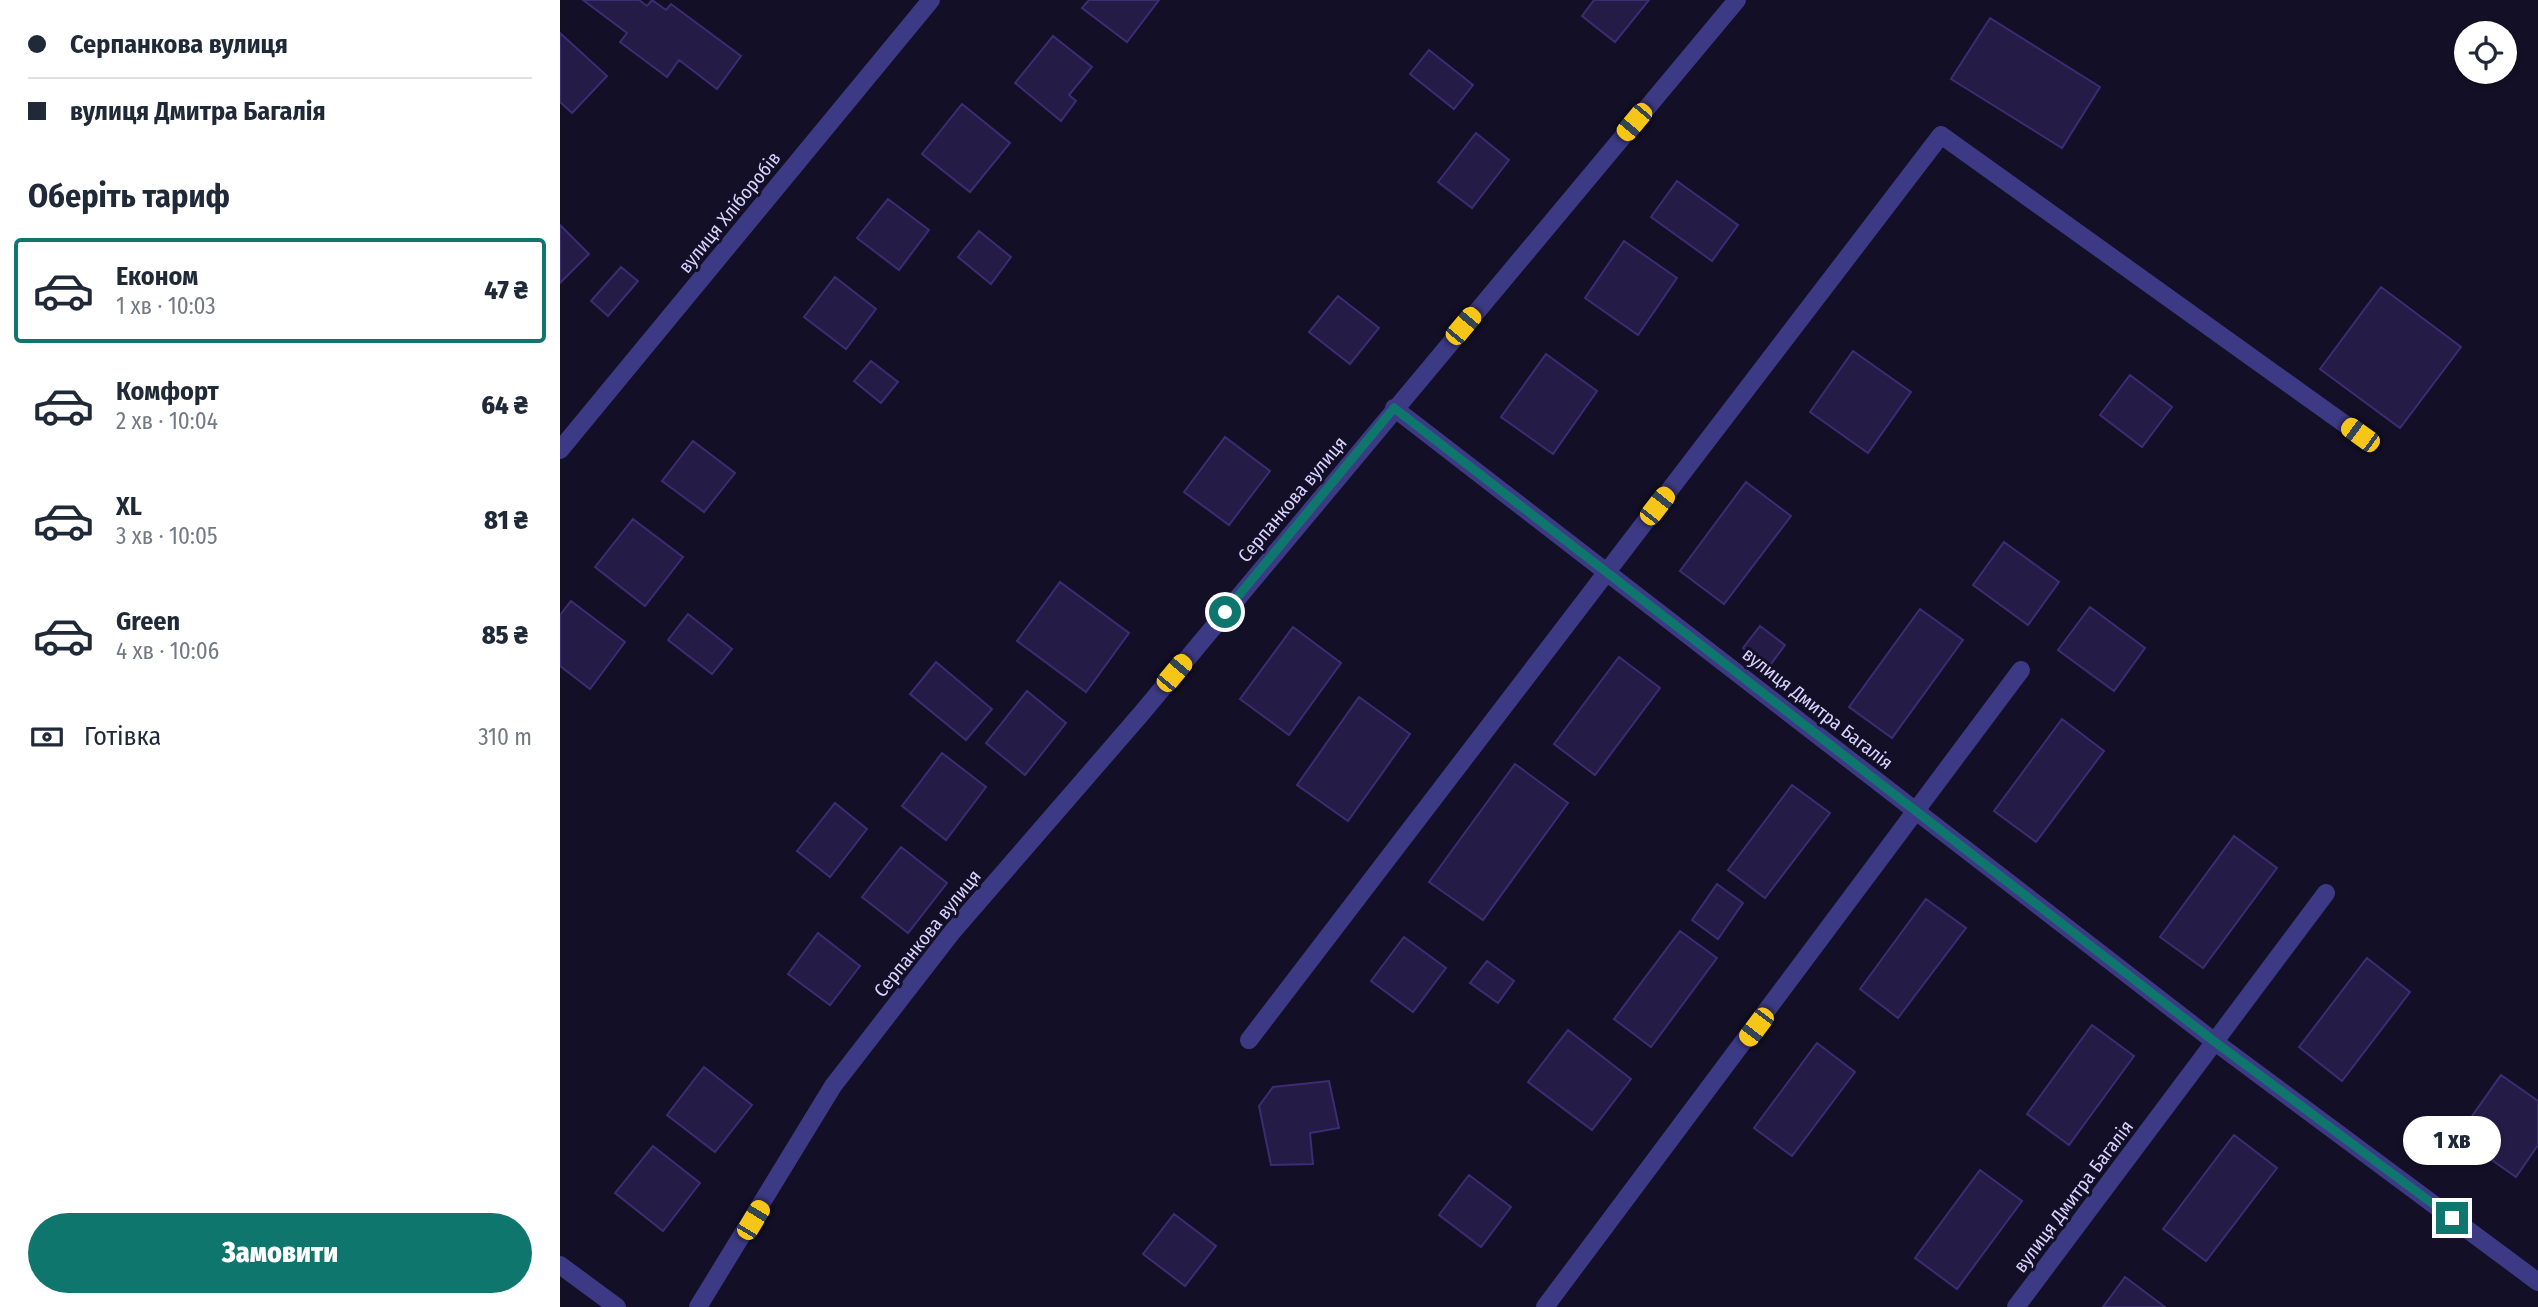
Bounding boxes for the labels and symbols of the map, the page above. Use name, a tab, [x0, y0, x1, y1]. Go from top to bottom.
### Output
car	[1613, 99, 1656, 145]
street label: вулиця Хліборобів	[673, 147, 785, 278]
car	[1442, 303, 1485, 349]
car	[2337, 414, 2384, 456]
street label: Серпанкова вулиця	[1233, 432, 1352, 567]
car	[1636, 483, 1679, 529]
route start	[1209, 596, 1241, 628]
street label: вулиця Дмитра Багалія	[1738, 643, 1897, 774]
car	[1153, 650, 1196, 696]
street label: Серпанкова вулиця	[869, 865, 986, 1002]
car	[1735, 1004, 1778, 1050]
street label: вулиця Дмитра Багалія	[2009, 1116, 2138, 1277]
callout: 1 хв	[2403, 1116, 2501, 1166]
car	[734, 1197, 773, 1243]
route end	[2436, 1202, 2468, 1234]

